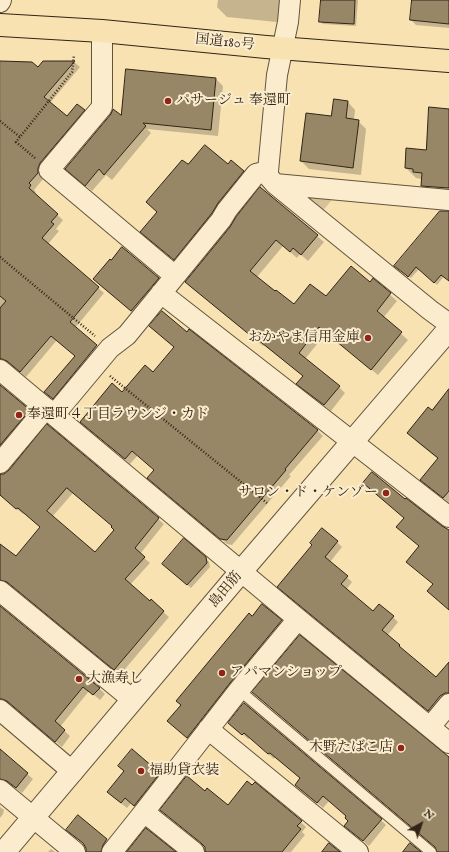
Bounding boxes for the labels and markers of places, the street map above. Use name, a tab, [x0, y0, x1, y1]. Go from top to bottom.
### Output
place label: パサージュ 奉還町	[176, 93, 291, 109]
marker: パサージュ 奉還町	[163, 96, 173, 106]
place label: おかやま信用金庫	[248, 330, 360, 346]
marker: おかやま信用金庫	[363, 333, 373, 343]
place label: 奉還町４丁目ラウンジ・カド	[27, 407, 209, 423]
marker: 奉還町４丁目ラウンジ・カド	[14, 410, 24, 420]
place label: サロン・ド・ケンゾー	[238, 485, 378, 501]
marker: サロン・ド・ケンゾー	[381, 488, 391, 498]
place label: アパマンショップ	[230, 665, 342, 681]
marker: アパマンショップ	[217, 668, 227, 678]
place label: 大漁寿し	[87, 671, 143, 687]
marker: 大漁寿し	[74, 674, 84, 684]
place label: 木野たばこ店	[309, 740, 393, 756]
marker: 木野たばこ店	[396, 743, 406, 753]
place label: 福助貸衣装	[149, 763, 219, 779]
marker: 福助貸衣装	[136, 766, 146, 776]

